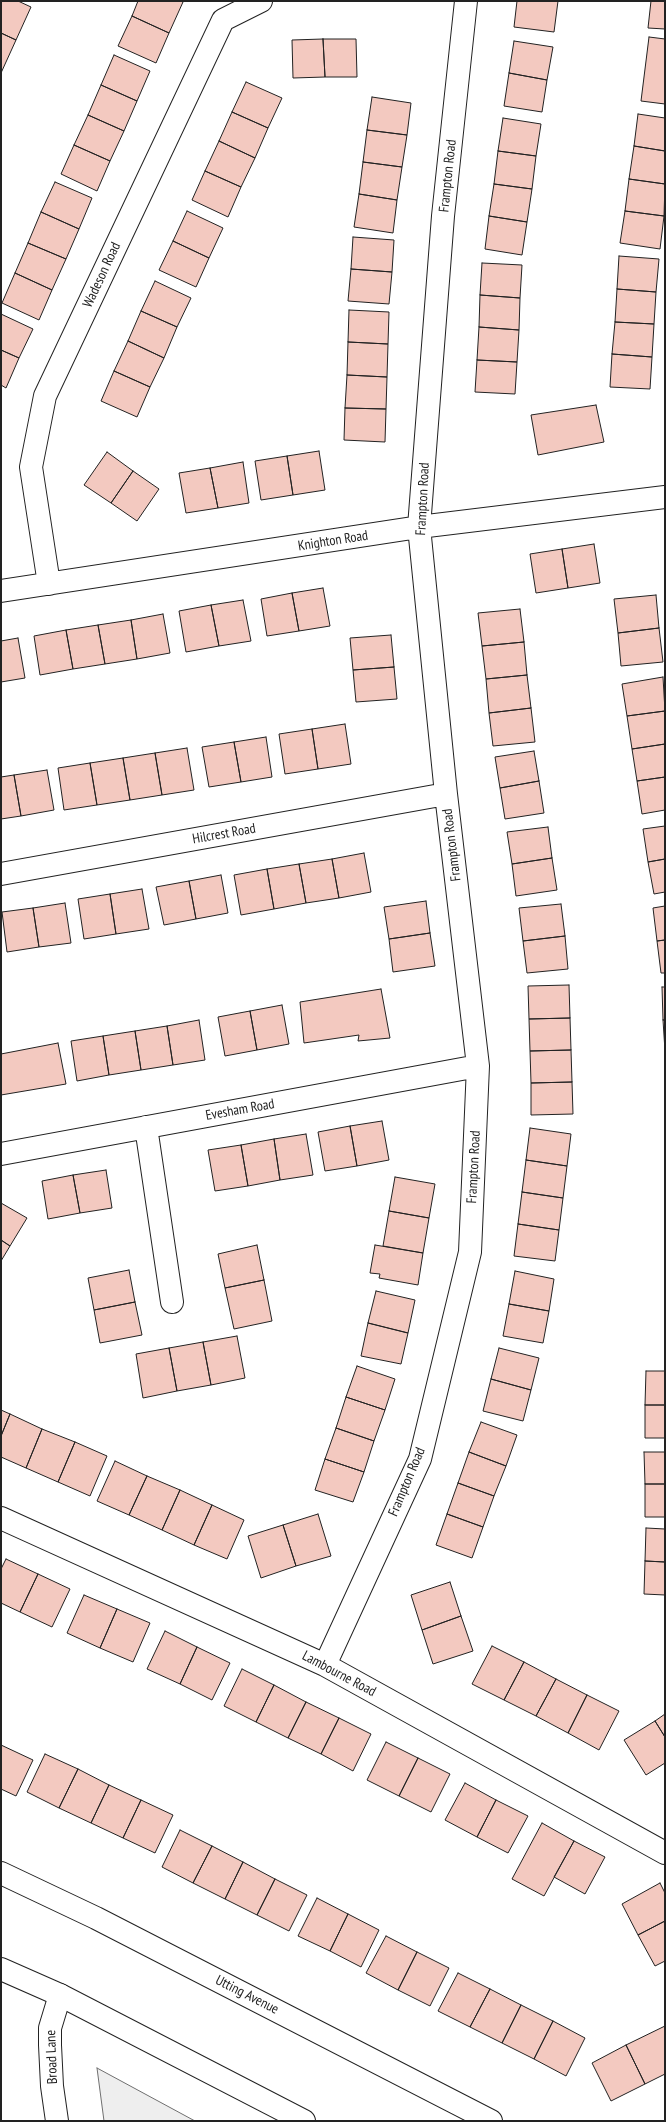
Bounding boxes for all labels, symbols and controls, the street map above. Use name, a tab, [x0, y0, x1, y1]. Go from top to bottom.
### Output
street label: Frampton Road	[436, 139, 460, 213]
street label: Wadeson Road	[80, 240, 124, 310]
street label: Frampton Road	[413, 462, 433, 536]
street label: Knighton Road	[297, 527, 369, 555]
street label: Frampton Road	[439, 808, 465, 882]
street label: Hilcrest Road	[191, 820, 257, 848]
street label: Evesham Road	[204, 1096, 276, 1124]
street label: Frampton Road	[464, 1130, 484, 1204]
street label: Frampton Road	[385, 1445, 429, 1519]
street label: Lambourne Road	[299, 1648, 379, 1700]
street label: Utting Avenue	[213, 1972, 281, 2018]
street label: Broad Lane	[43, 2030, 61, 2084]

